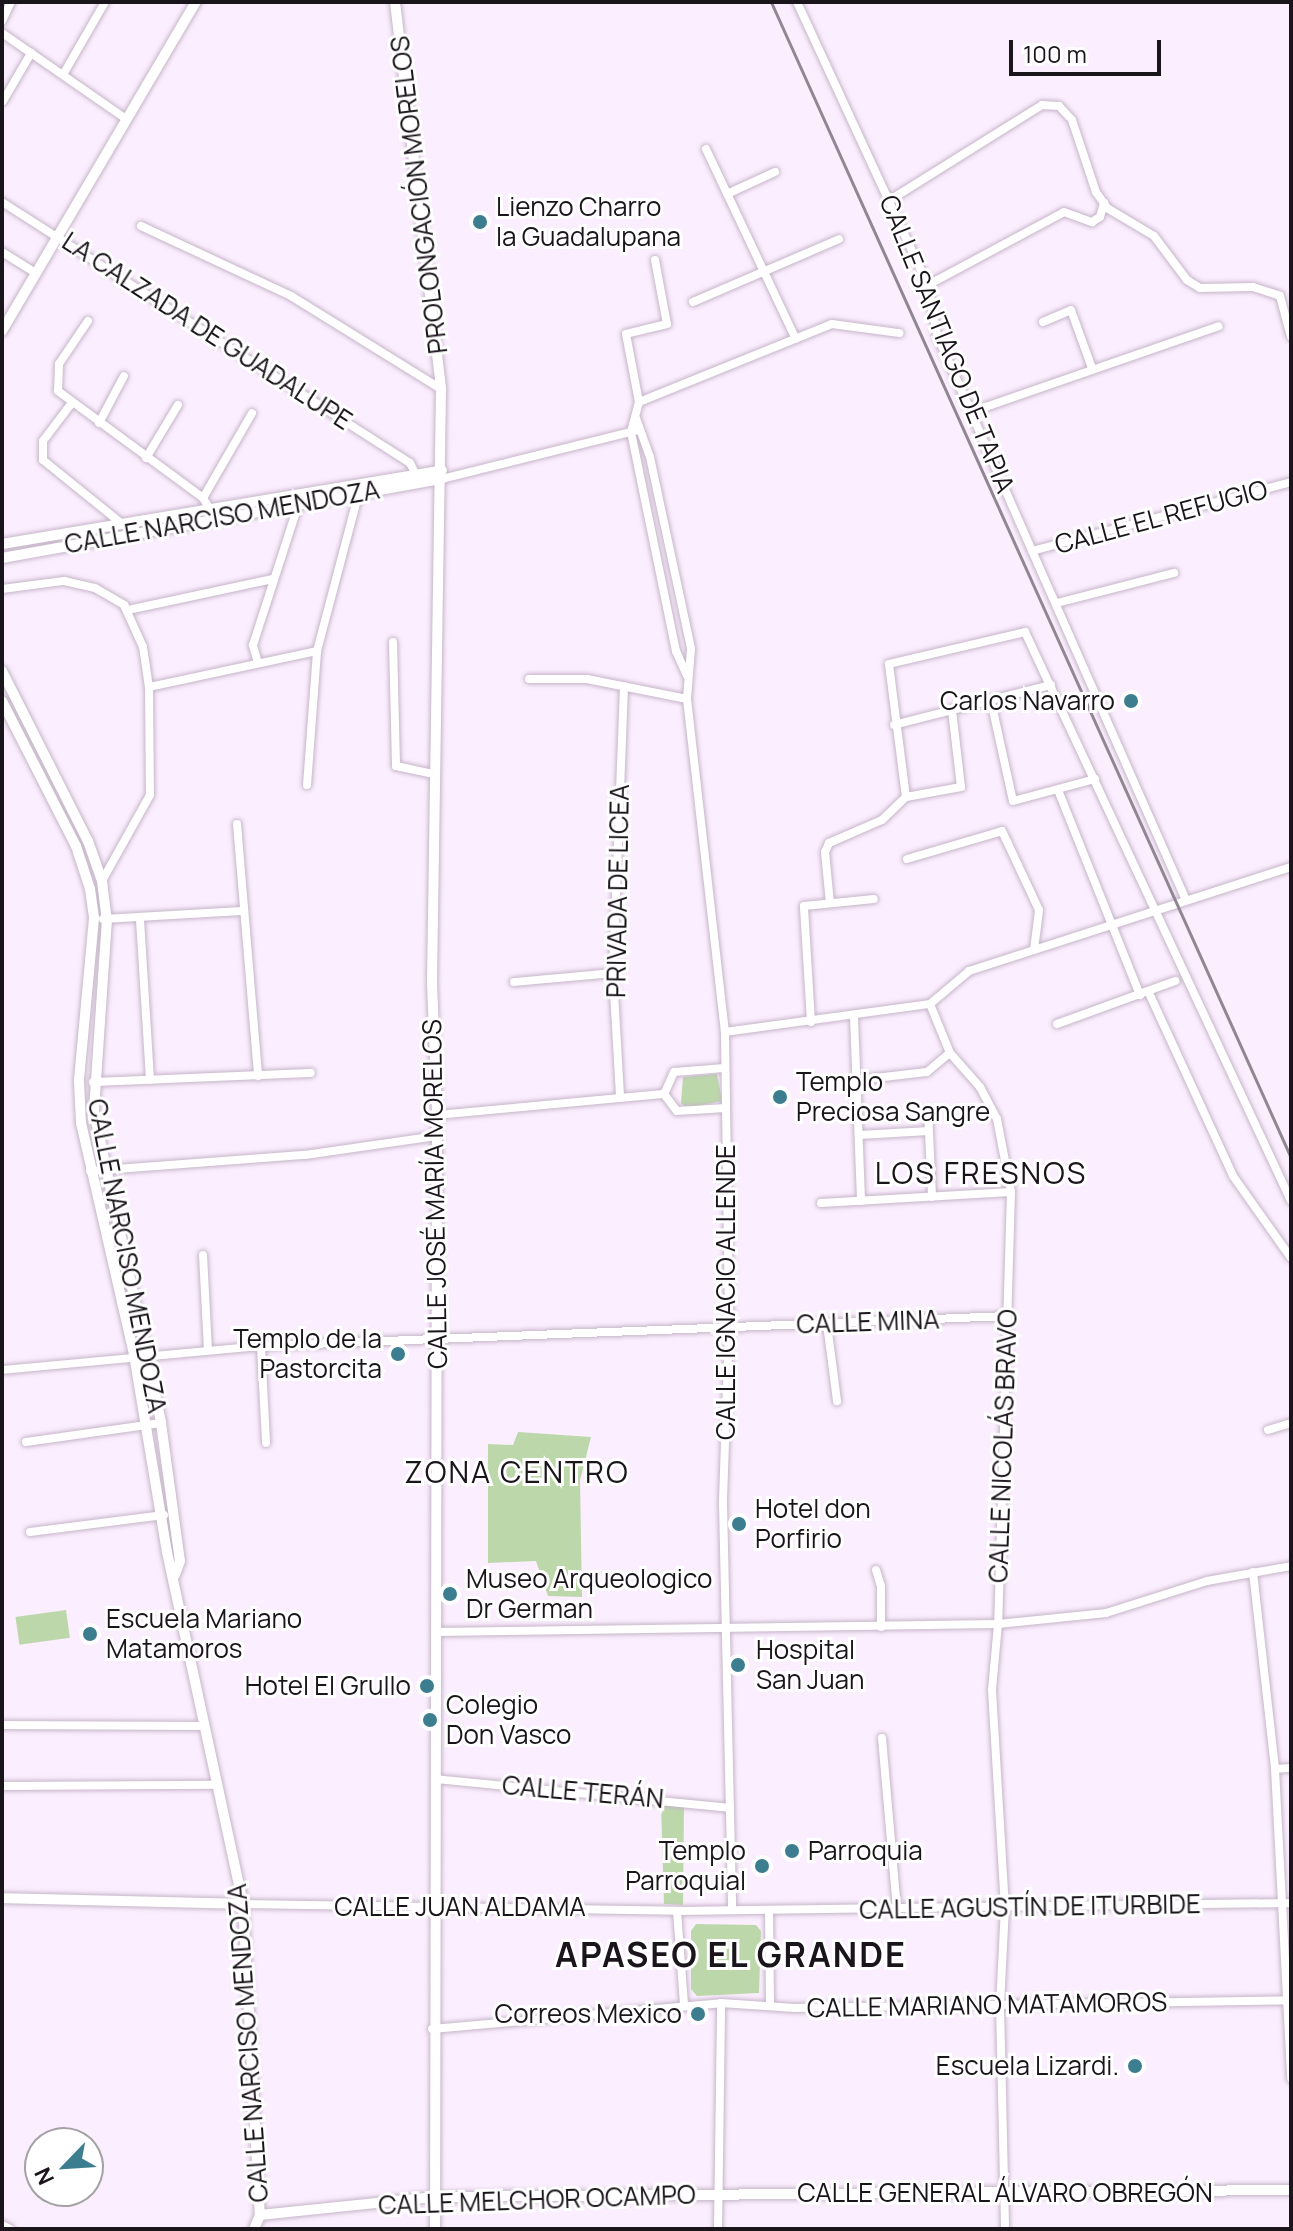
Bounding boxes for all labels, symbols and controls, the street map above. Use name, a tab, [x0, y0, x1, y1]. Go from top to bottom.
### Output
scale bar	[1013, 24, 1165, 74]
street label: PROLONGACIÓN MORELOS	[384, 34, 454, 356]
text: 100 m	[1023, 37, 1087, 70]
place label: Lienzo Charro la Guadalupana	[496, 191, 681, 252]
street label: CALLE SANTIAGO DE TAPIA	[873, 191, 1021, 497]
marker: Lienzo Charro la Guadalupana	[471, 213, 489, 231]
street label: LA CALZADA DE GUADALUPE	[56, 226, 358, 436]
street label: CALLE EL REFUGIO	[1051, 473, 1271, 561]
street label: CALLE NARCISO MENDOZA	[62, 474, 382, 560]
place label: Carlos Navarro	[940, 685, 1115, 717]
marker: Carlos Navarro	[1122, 692, 1140, 710]
street label: PRIVADA DE LICEA	[601, 784, 635, 998]
street label: CALLE JOSÉ MARÍA MORELOS	[416, 1019, 454, 1369]
place label: Templo Preciosa Sangre	[796, 1066, 990, 1128]
marker: Templo Preciosa Sangre	[771, 1088, 789, 1106]
street label: CALLE NARCISO MENDOZA	[81, 1096, 173, 1416]
street label: CALLE IGNACIO ALLENDE	[710, 1144, 742, 1440]
district label: LOS FRESNOS	[875, 1155, 1087, 1191]
street label: CALLE MINA	[796, 1304, 940, 1340]
street label: CALLE NICOLÁS BRAVO	[983, 1309, 1023, 1583]
place label: Templo de la Pastorcita	[233, 1323, 382, 1384]
marker: Templo de la Pastorcita	[389, 1345, 407, 1363]
district label: ZONA CENTRO	[404, 1454, 630, 1490]
place label: Hotel don Porfirio	[755, 1493, 871, 1554]
marker: Hotel don Porfirio	[730, 1515, 748, 1533]
place label: Museo Arqueologico Dr German	[466, 1563, 712, 1624]
marker: Museo Arqueologico Dr German	[441, 1585, 459, 1603]
place label: Escuela Mariano Matamoros	[106, 1603, 302, 1664]
marker: Escuela Mariano Matamoros	[81, 1625, 99, 1643]
place label: Hospital San Juan	[756, 1634, 864, 1696]
marker: Hospital San Juan	[727, 1654, 749, 1676]
place label: Hotel El Grullo	[245, 1670, 411, 1702]
marker: Hotel El Grullo	[418, 1677, 436, 1695]
place label: Colegio Don Vasco	[446, 1689, 571, 1750]
marker: Colegio Don Vasco	[421, 1711, 439, 1729]
street label: CALLE TERÁN	[501, 1769, 665, 1815]
place label: Templo Parroquial	[625, 1835, 746, 1896]
place label: Parroquia	[808, 1835, 923, 1867]
marker: Parroquia	[783, 1842, 801, 1860]
marker: Templo Parroquial	[753, 1857, 771, 1875]
street label: CALLE NARCISO MENDOZA	[221, 1883, 275, 2203]
street label: CALLE AGUSTÍN DE ITURBIDE	[859, 1888, 1201, 1926]
street label: CALLE JUAN ALDAMA	[334, 1891, 586, 1923]
district label: APASEO EL GRANDE	[554, 1935, 908, 1975]
street label: CALLE MARIANO MATAMOROS	[807, 1986, 1167, 2024]
place label: Correos Mexico	[495, 1998, 682, 2030]
marker: Correos Mexico	[689, 2005, 707, 2023]
place label: Escuela Lizardi.	[936, 2050, 1119, 2082]
marker: Escuela Lizardi.	[1126, 2057, 1144, 2075]
north arrow	[24, 2127, 104, 2207]
text: N	[27, 2163, 61, 2190]
street label: CALLE GENERAL ÁLVARO OBREGÓN	[797, 2177, 1213, 2209]
street label: CALLE MELCHOR OCAMPO	[378, 2179, 696, 2221]

